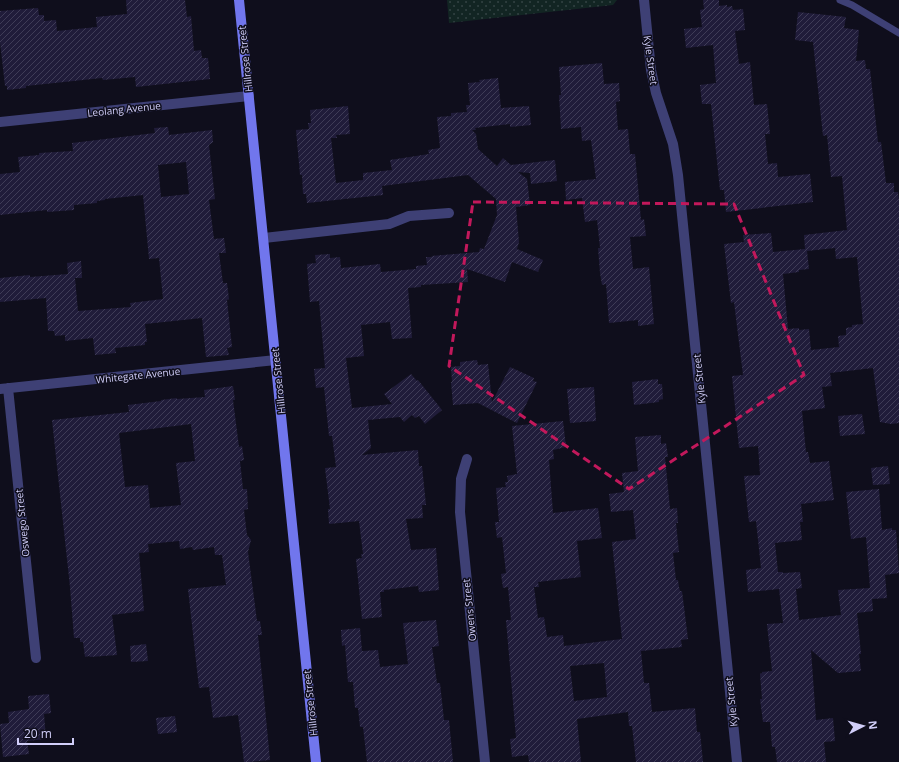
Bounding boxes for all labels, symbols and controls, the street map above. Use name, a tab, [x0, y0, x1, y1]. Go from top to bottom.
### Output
street label: Hillrose Street	[235, 25, 255, 93]
street label: Kyle Street	[641, 34, 661, 86]
street label: Leolang Avenue	[87, 98, 162, 120]
street label: Hillrose Street	[268, 347, 288, 415]
street label: Kyle Street	[689, 353, 709, 405]
street label: Whitegate Avenue	[95, 364, 181, 386]
street label: Oswego Street	[11, 488, 33, 557]
street label: Owens Street	[459, 578, 479, 642]
street label: Hillrose Street	[300, 669, 320, 737]
street label: Kyle Street	[721, 676, 741, 728]
north arrow	[843, 706, 883, 746]
scale bar	[18, 720, 73, 746]
text: N	[866, 720, 881, 730]
text: 20 m	[24, 725, 52, 742]

